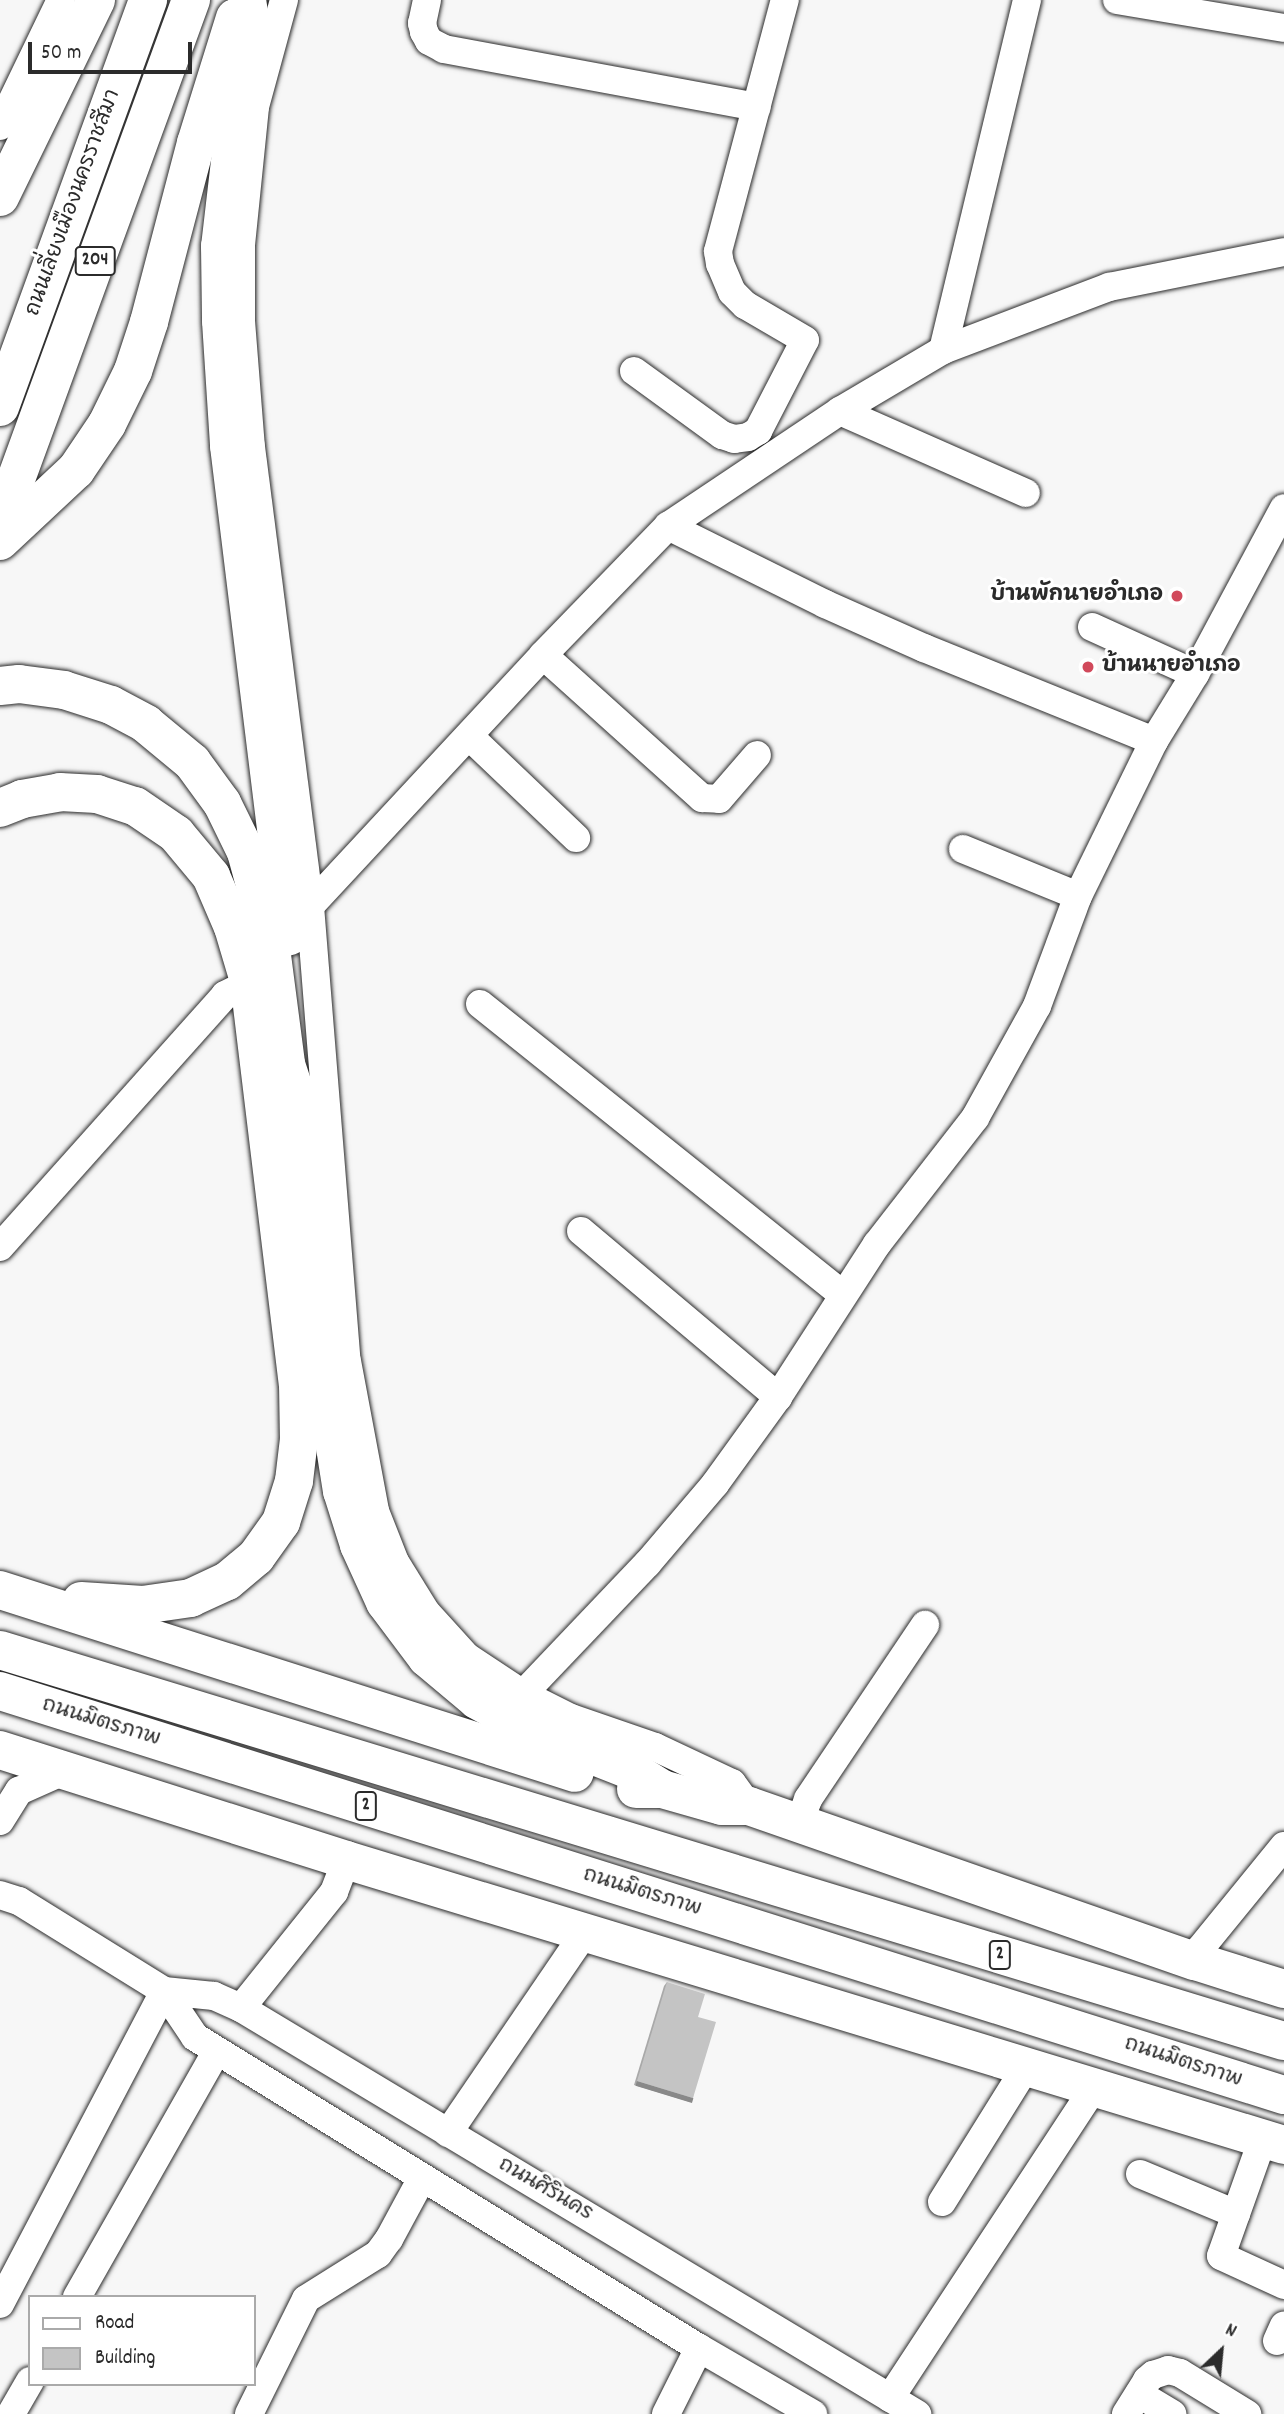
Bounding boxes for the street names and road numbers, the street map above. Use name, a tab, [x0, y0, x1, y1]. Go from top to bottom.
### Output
street label: ถนนเลี่ยงเมืองนครราชสีมา	[21, 86, 127, 320]
road number: 204	[74, 246, 116, 276]
street label: ถนนมิตรภาพ	[39, 1693, 163, 1753]
road number: 2	[354, 1790, 378, 1822]
street label: ถนนมิตรภาพ	[580, 1863, 704, 1923]
road number: 2	[988, 1940, 1012, 1970]
street label: ถนนมิตรภาพ	[1121, 2032, 1245, 2094]
street label: ถนนศิรินคร	[493, 2153, 597, 2227]

